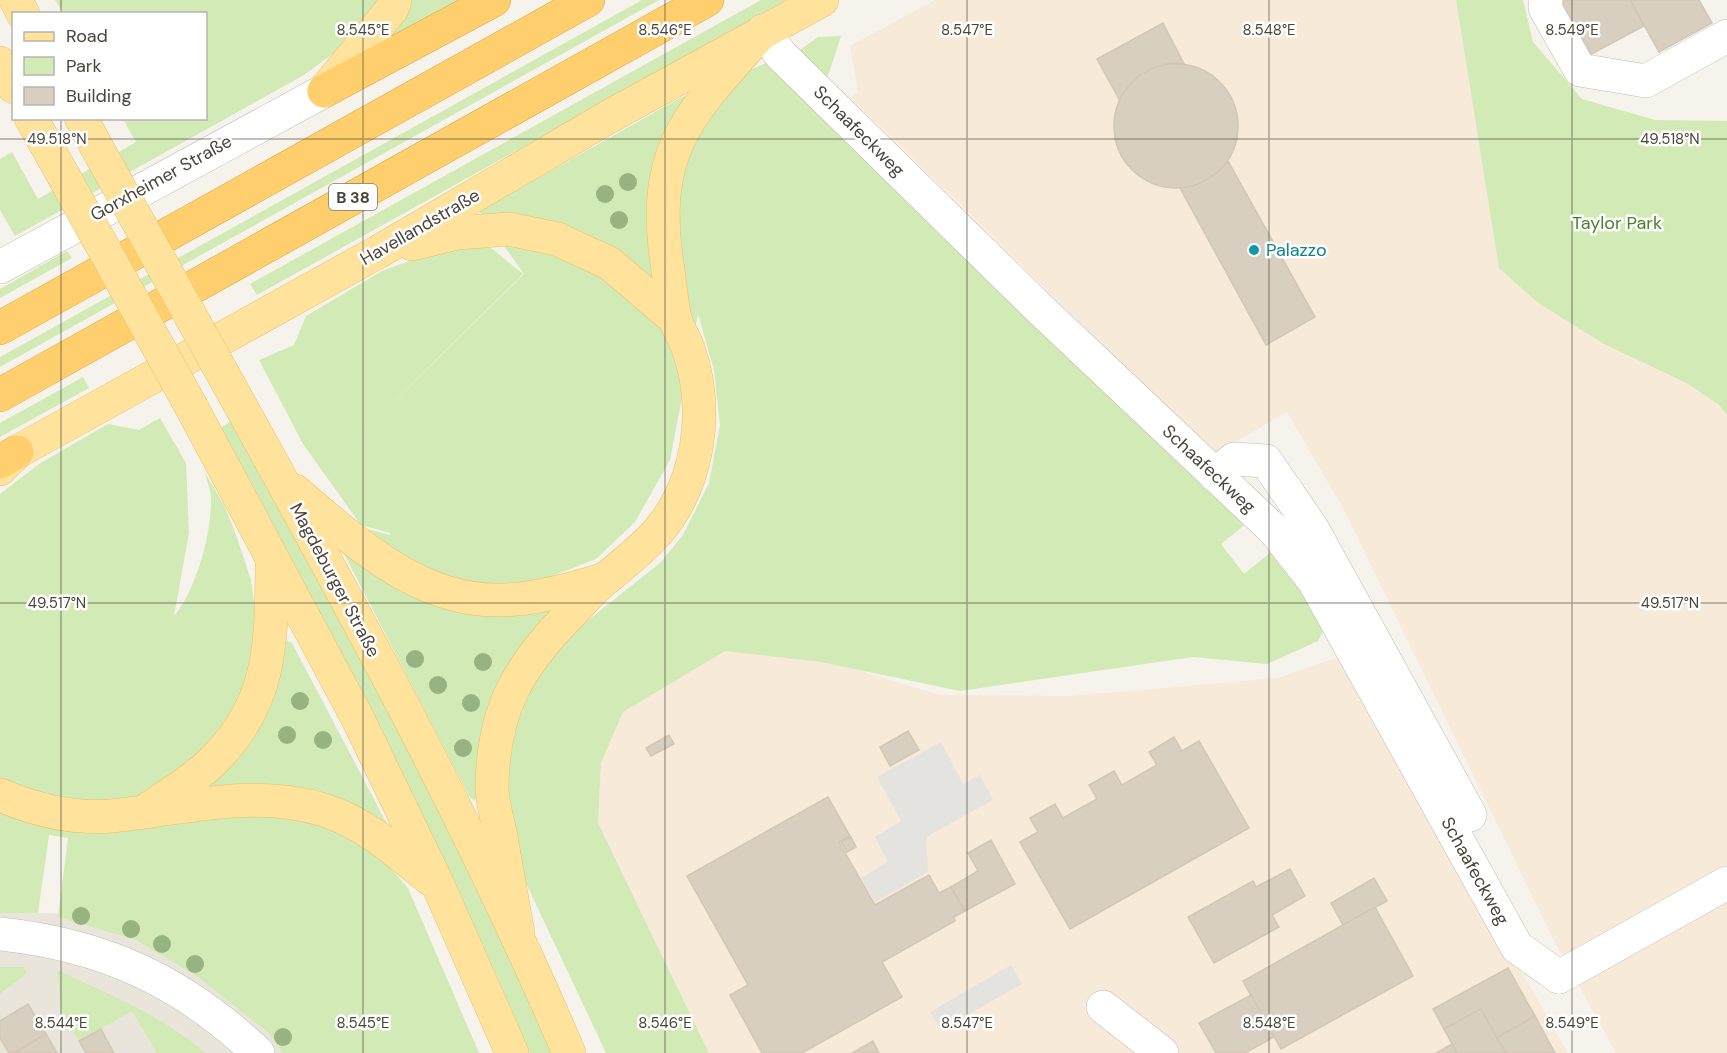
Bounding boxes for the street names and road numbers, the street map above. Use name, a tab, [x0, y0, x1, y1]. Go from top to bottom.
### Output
street label: Schaafeckweg	[808, 80, 910, 182]
street label: Gorxheimer Straße	[86, 129, 236, 227]
street label: Havellandstraße	[356, 183, 484, 271]
road number: B 38	[329, 184, 377, 210]
street label: Schaafeckweg	[1157, 419, 1261, 519]
street label: Magdeburger Straße	[284, 499, 386, 661]
street label: Schaafeckweg	[1436, 813, 1514, 929]

